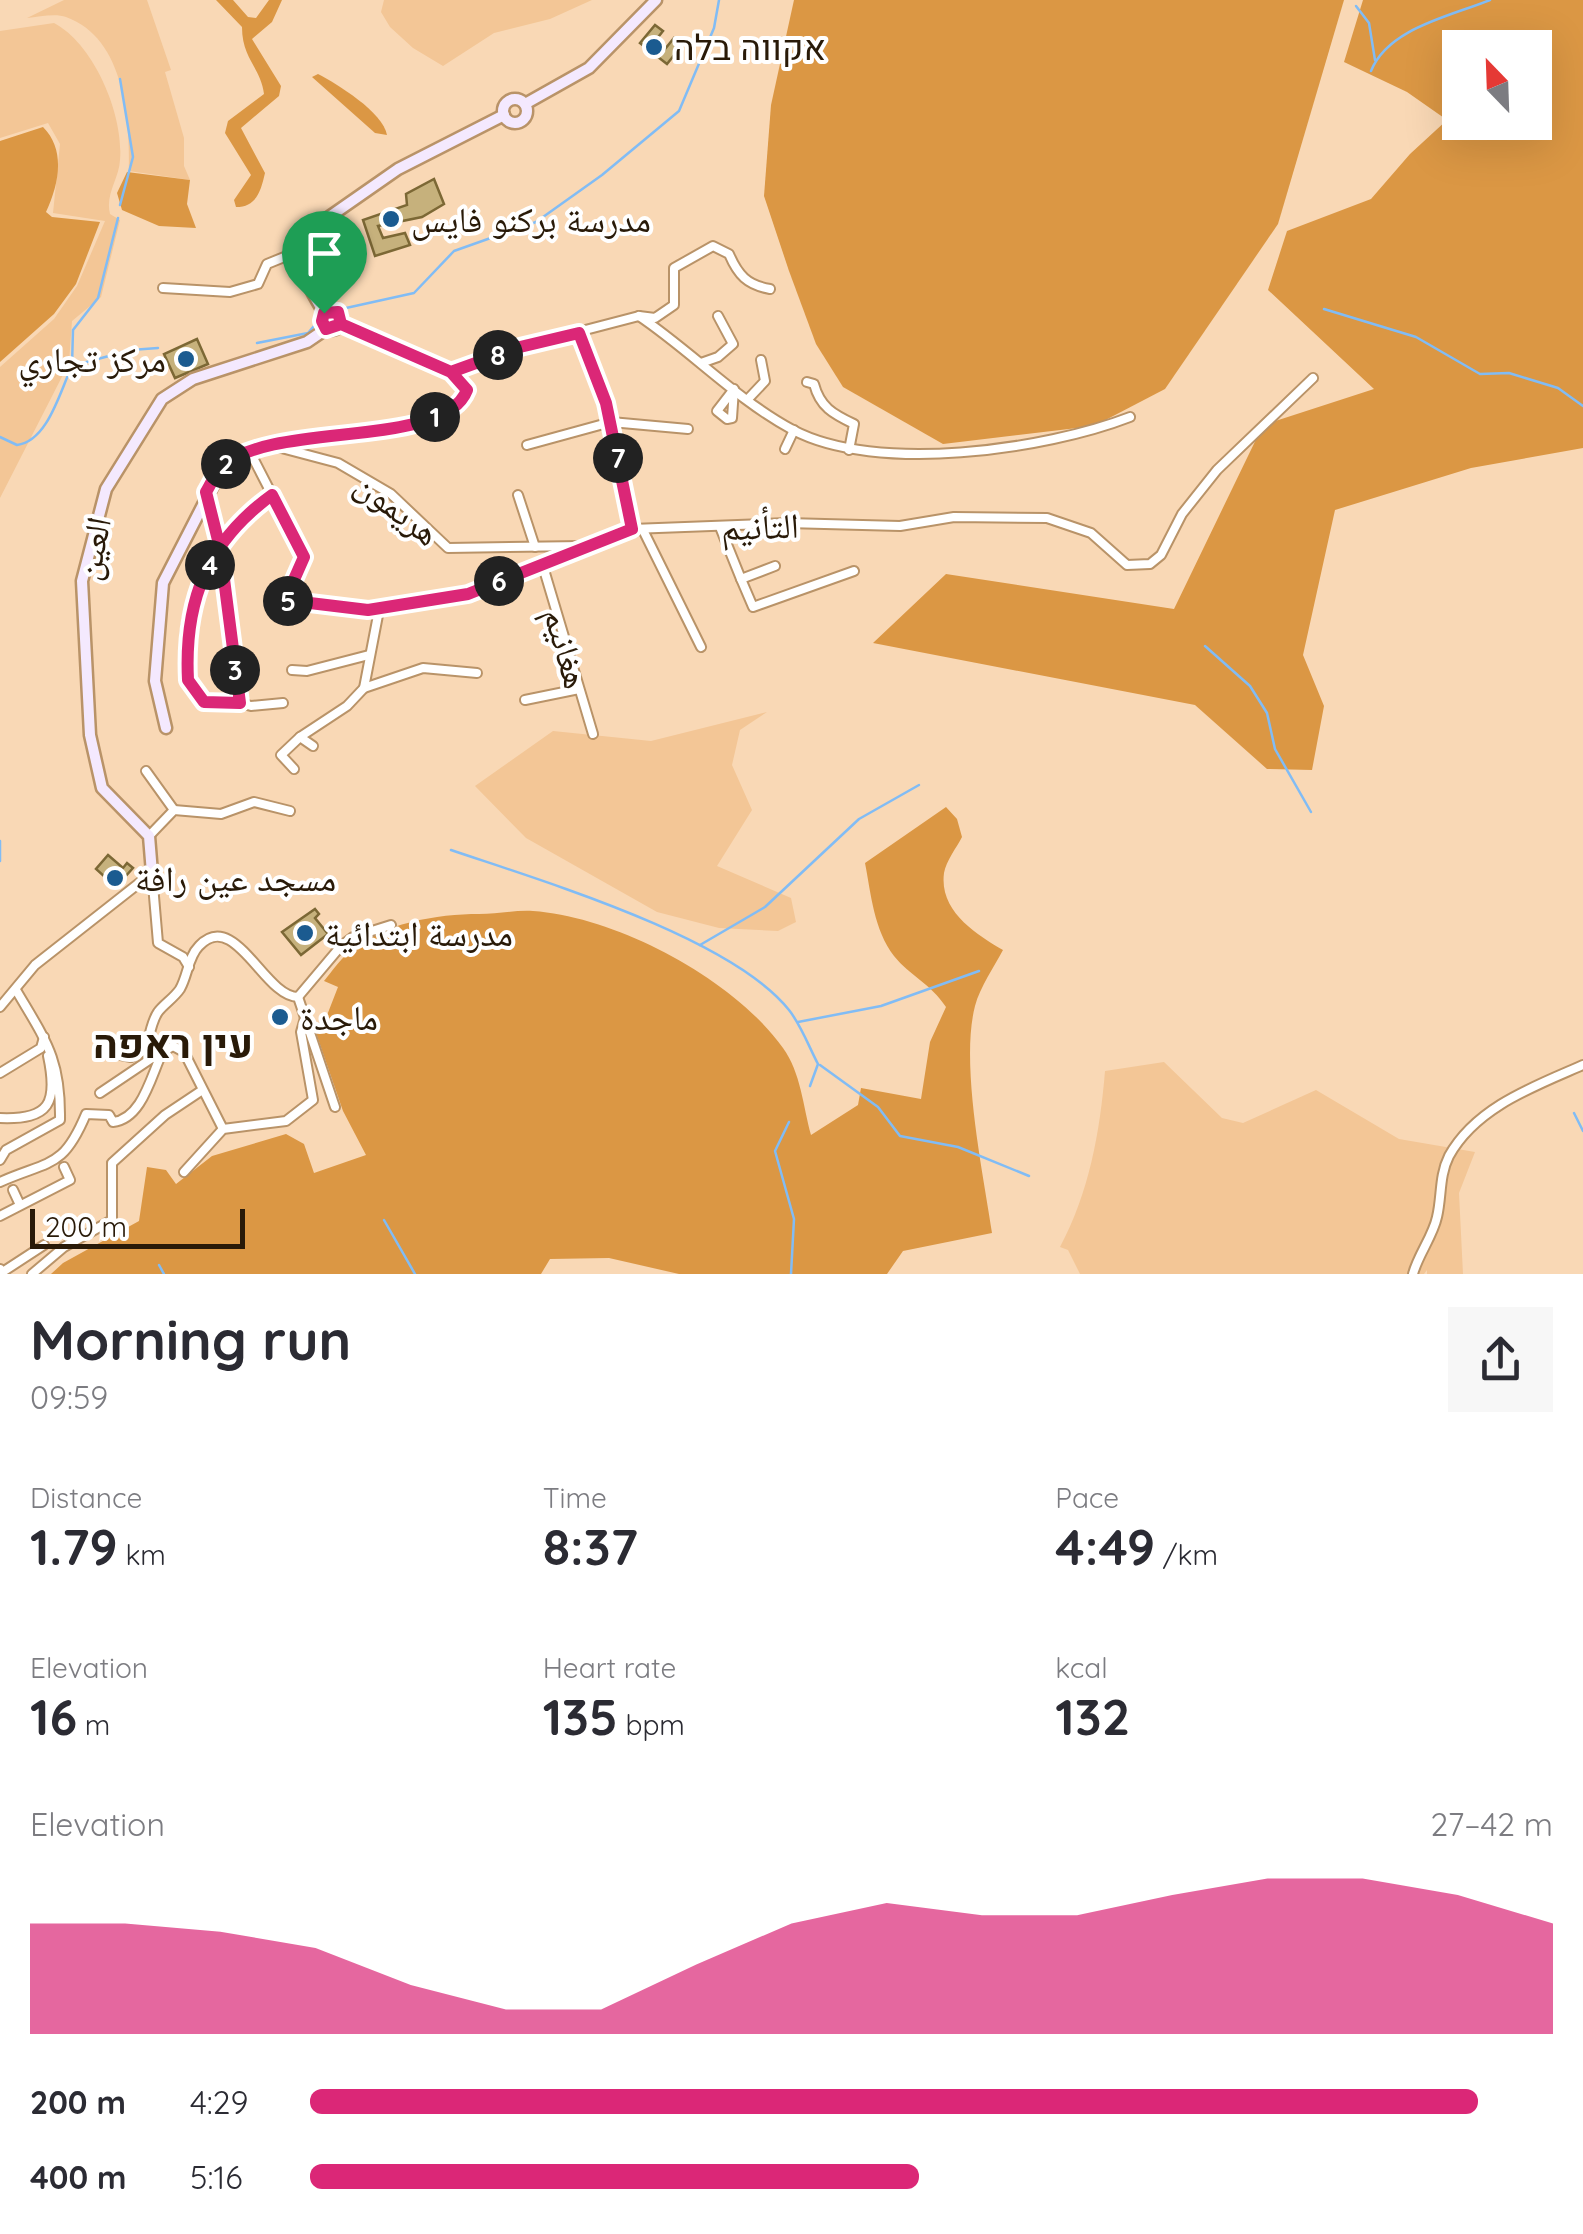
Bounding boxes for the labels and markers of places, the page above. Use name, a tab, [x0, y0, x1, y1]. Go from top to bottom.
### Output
place label: אקווה בלה	[674, 25, 826, 69]
marker: אקווה בלה	[643, 36, 665, 58]
place label: مدرسة بركنو فايس	[411, 197, 651, 241]
marker: مدرسة بركنو فايس	[380, 208, 402, 230]
pin	[282, 211, 367, 314]
pin: 8	[473, 330, 523, 380]
place label: مركز تجاري	[18, 337, 166, 388]
marker: مركز تجاري	[175, 348, 197, 370]
pin: 1	[410, 392, 460, 442]
pin: 7	[593, 433, 643, 483]
pin: 2	[201, 439, 251, 489]
pin: 4	[185, 540, 235, 590]
pin: 6	[474, 556, 524, 606]
pin: 5	[263, 576, 313, 626]
pin: 3	[210, 645, 260, 695]
place label: مسجد عين رافة	[135, 856, 336, 900]
marker: مسجد عين رافة	[104, 867, 126, 889]
place label: مدرسة ابتدائية	[325, 911, 513, 955]
marker: مدرسة ابتدائية	[294, 922, 316, 944]
place label: ماجدة	[300, 995, 378, 1039]
marker: ماجدة	[269, 1006, 291, 1028]

